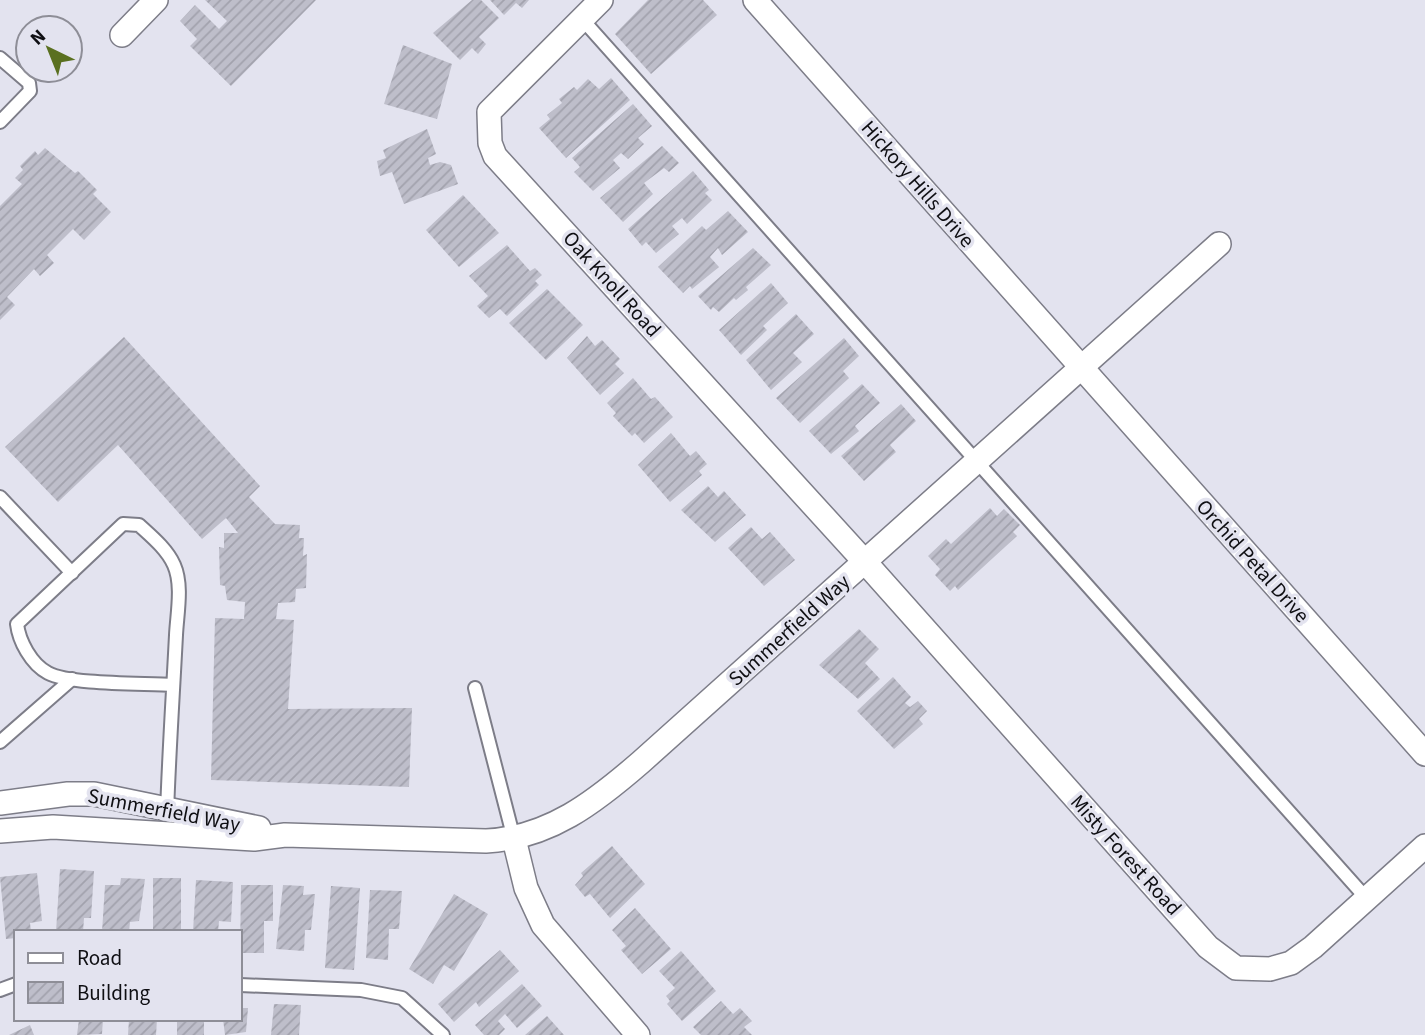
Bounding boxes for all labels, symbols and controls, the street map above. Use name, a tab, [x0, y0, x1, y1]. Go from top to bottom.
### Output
north arrow	[14, 14, 84, 84]
text: N	[25, 23, 52, 52]
street label: Hickory Hills Drive	[854, 114, 982, 254]
street label: Oak Knoll Road	[556, 224, 668, 344]
street label: Orchid Petal Drive	[1189, 493, 1317, 629]
street label: Summerfield Way	[722, 567, 857, 693]
street label: Summerfield Way	[85, 781, 243, 840]
street label: Misty Forest Road	[1063, 788, 1189, 922]
legend	[14, 930, 242, 1021]
text: Road	[77, 943, 122, 973]
text: Building	[77, 978, 151, 1008]

